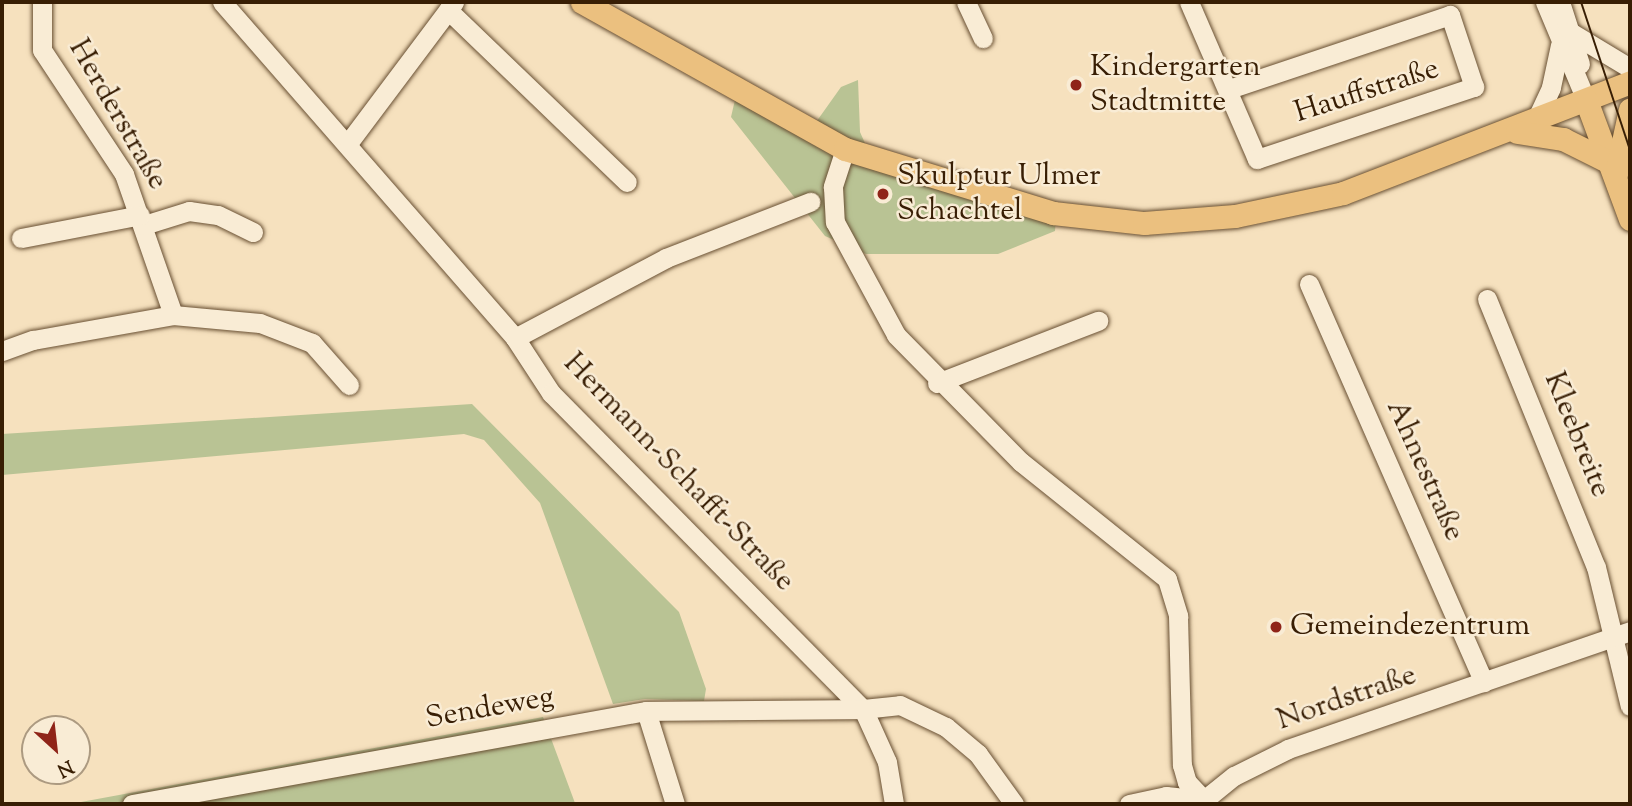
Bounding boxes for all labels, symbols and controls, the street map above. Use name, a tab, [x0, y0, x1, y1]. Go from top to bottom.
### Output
street label: Herderstraße	[59, 33, 175, 197]
place label: Kindergarten Stadtmitte	[1090, 50, 1261, 120]
street label: Hauffstraße	[1290, 52, 1444, 132]
marker: Kindergarten Stadtmitte	[1068, 77, 1084, 93]
place label: Skulptur Ulmer Schachtel	[897, 159, 1100, 230]
marker: Skulptur Ulmer Schachtel	[875, 186, 891, 202]
street label: Hermann-Schafft-Straße	[555, 346, 801, 600]
street label: Kleebreite	[1535, 367, 1617, 503]
street label: Ahnestraße	[1377, 395, 1471, 547]
place label: Gemeindezentrum	[1290, 609, 1530, 645]
marker: Gemeindezentrum	[1268, 619, 1284, 635]
street label: Nordstraße	[1273, 658, 1421, 740]
street label: Sendeweg	[423, 680, 557, 738]
north arrow	[21, 715, 91, 785]
text: N	[52, 752, 78, 783]

